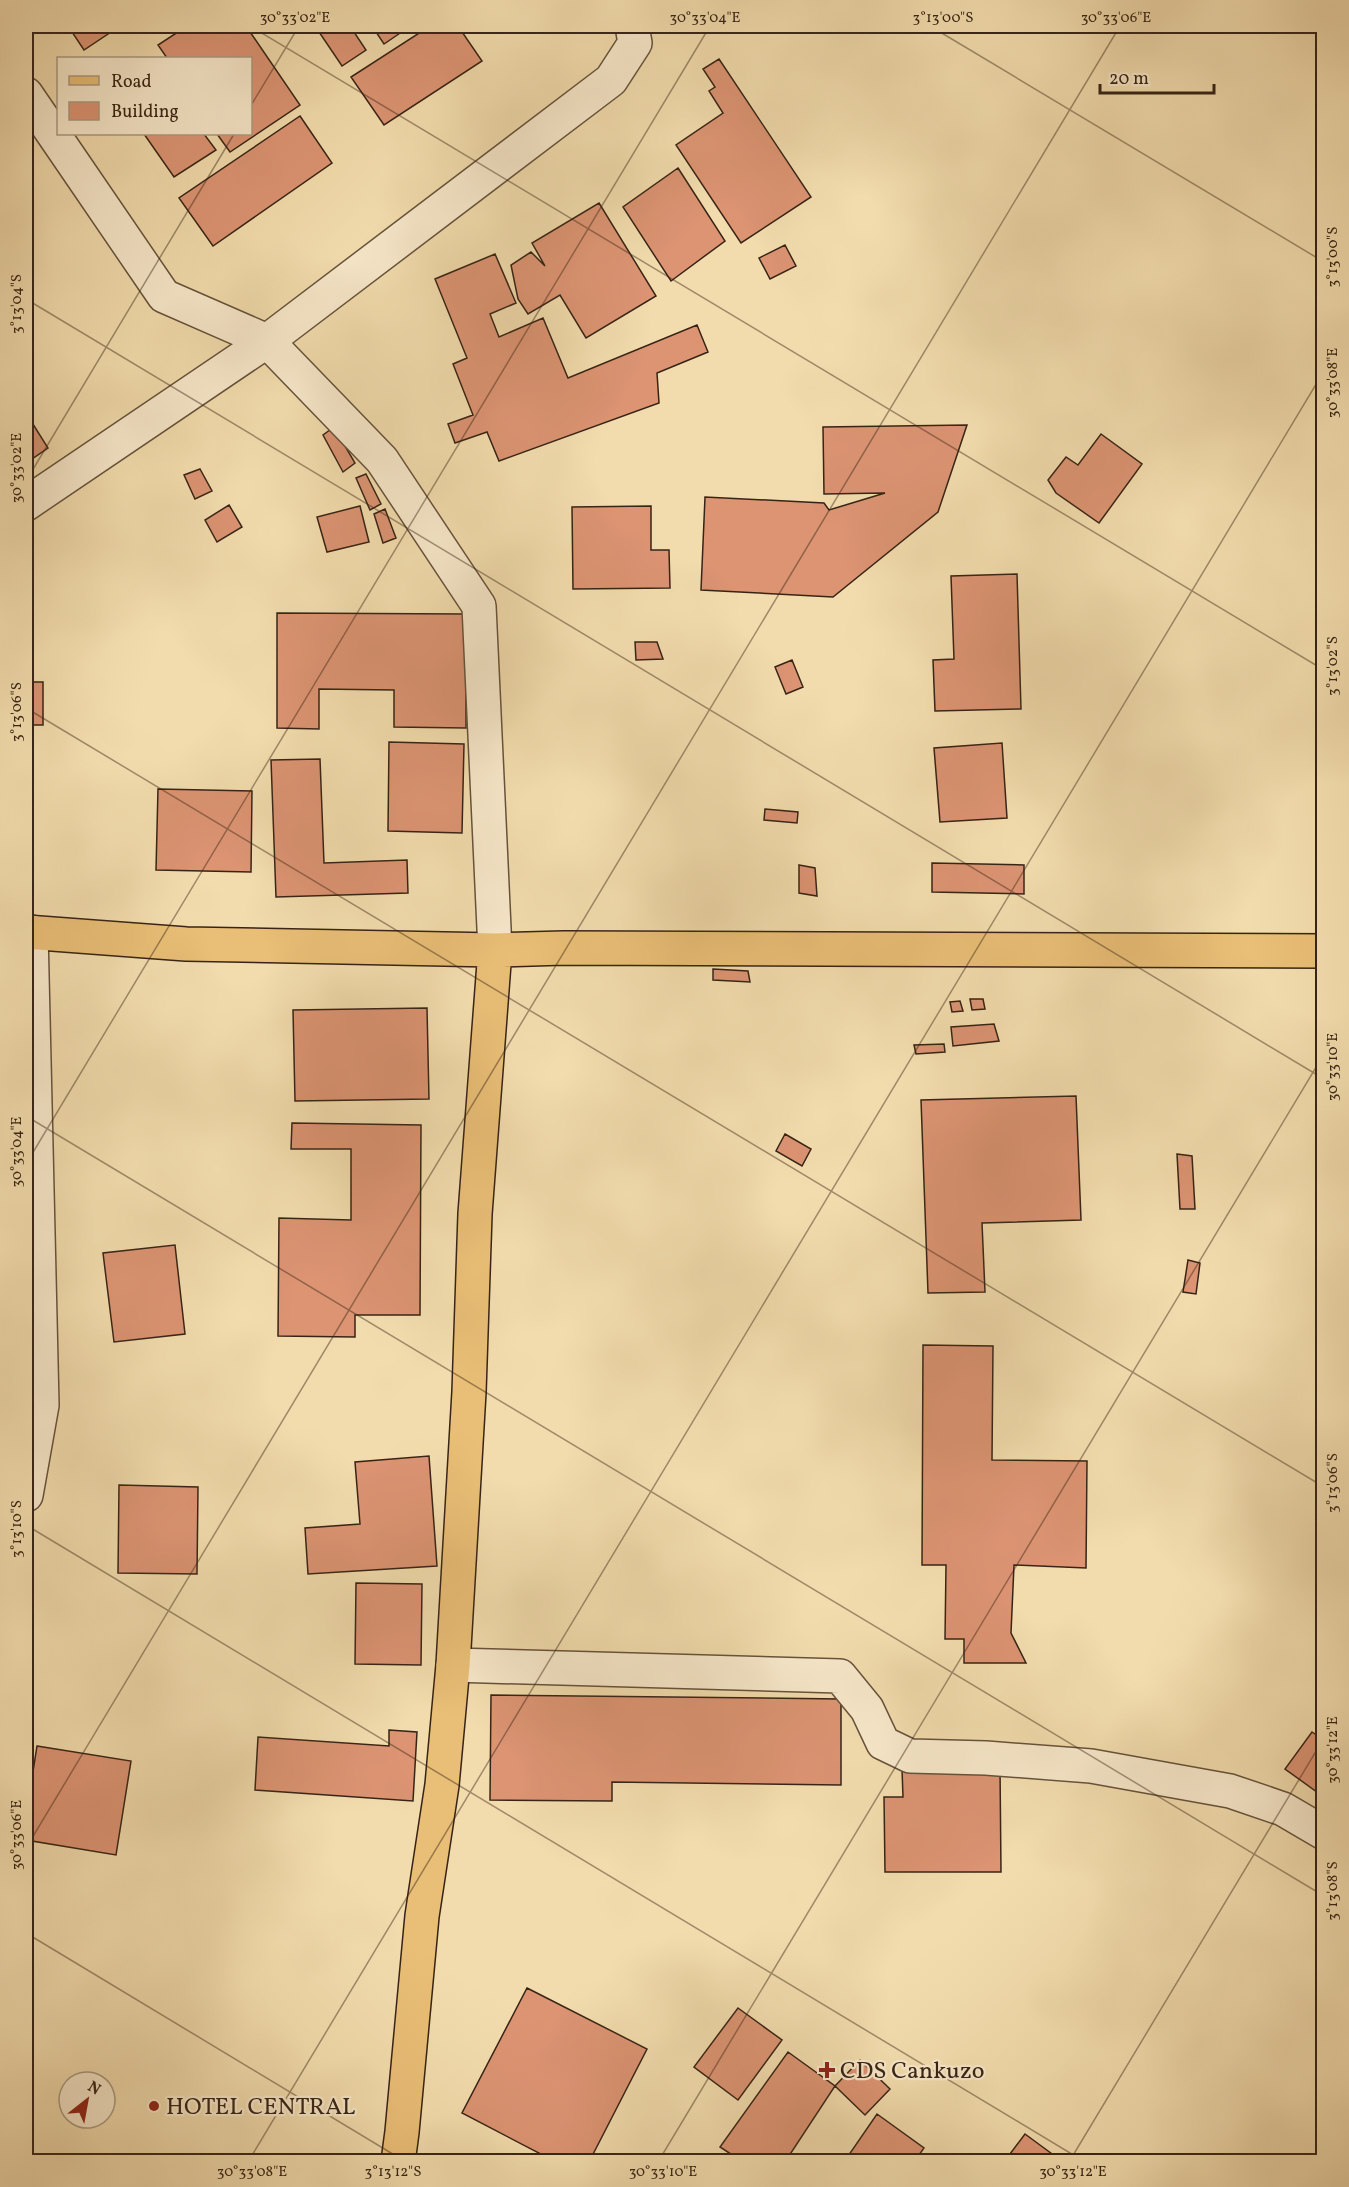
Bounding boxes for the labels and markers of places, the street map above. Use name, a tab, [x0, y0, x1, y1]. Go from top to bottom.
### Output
place label: CDS Cankuzo	[840, 2055, 985, 2089]
marker: CDS Cankuzo	[818, 2061, 836, 2079]
place label: HOTEL CENTRAL	[166, 2091, 356, 2125]
marker: HOTEL CENTRAL	[147, 2099, 161, 2113]

